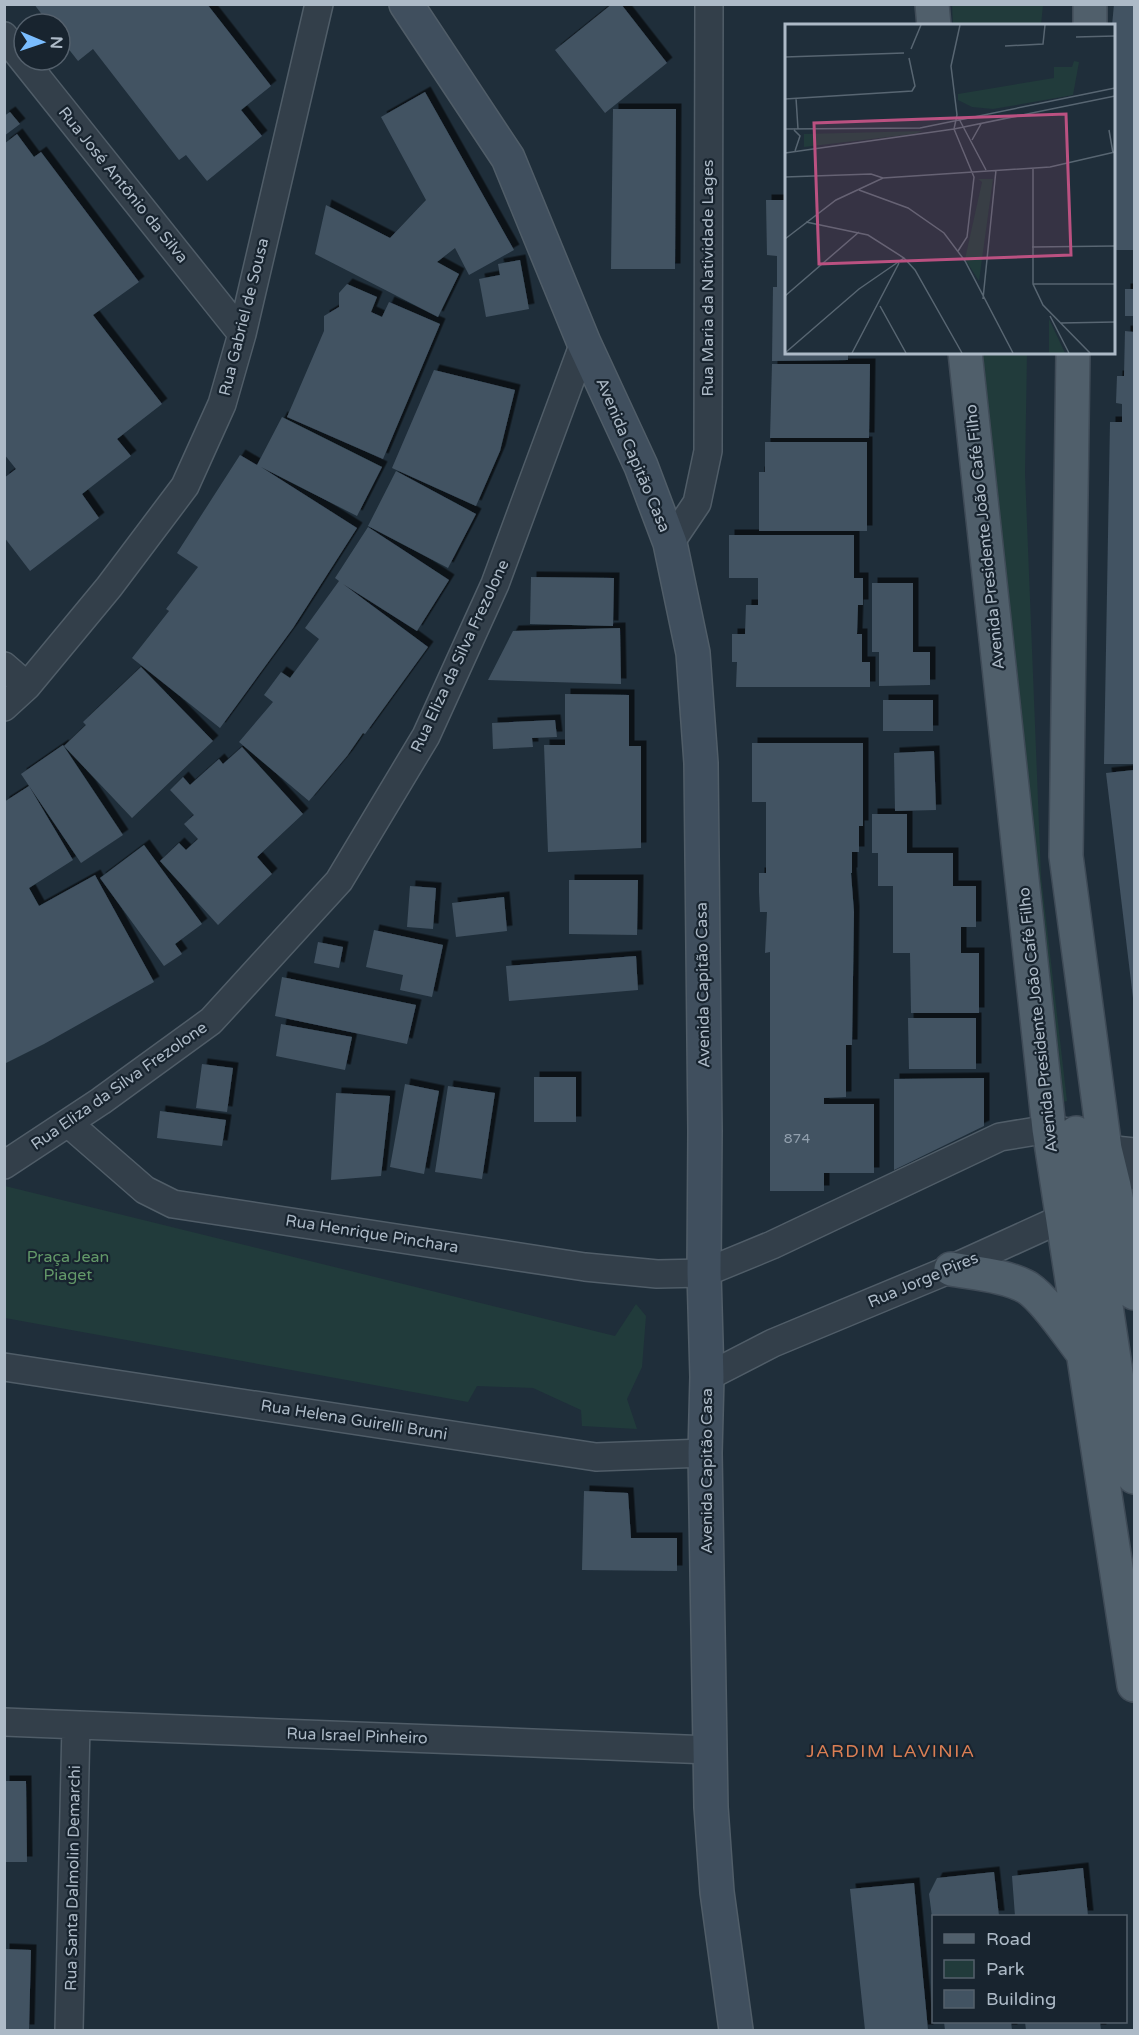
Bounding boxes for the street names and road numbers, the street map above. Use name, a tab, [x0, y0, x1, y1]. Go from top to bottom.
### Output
street label: Rua José Antônio da Silva	[54, 103, 192, 267]
street label: Rua Maria da Natividade Lages	[698, 160, 718, 396]
street label: Rua Gabriel de Sousa	[215, 236, 273, 398]
street label: Avenida Capitão Casa	[591, 375, 675, 535]
street label: Avenida Presidente João Café Filho	[961, 403, 1009, 671]
street label: Rua Eliza da Silva Frezolone	[406, 556, 514, 756]
street label: Avenida Presidente João Café Filho	[1014, 886, 1062, 1154]
street label: Avenida Capitão Casa	[692, 902, 714, 1068]
street label: Rua Eliza da Silva Frezolone	[27, 1017, 211, 1155]
street label: Rua Henrique Pinchara	[284, 1210, 460, 1258]
street label: Rua Jorge Pires	[865, 1248, 981, 1312]
street label: Avenida Capitão Casa	[697, 1388, 717, 1554]
street label: Rua Helena Guirelli Bruni	[259, 1395, 449, 1445]
street label: Rua Israel Pinheiro	[286, 1724, 428, 1748]
street label: Rua Santa Dalmolin Demarchi	[61, 1765, 85, 1991]

